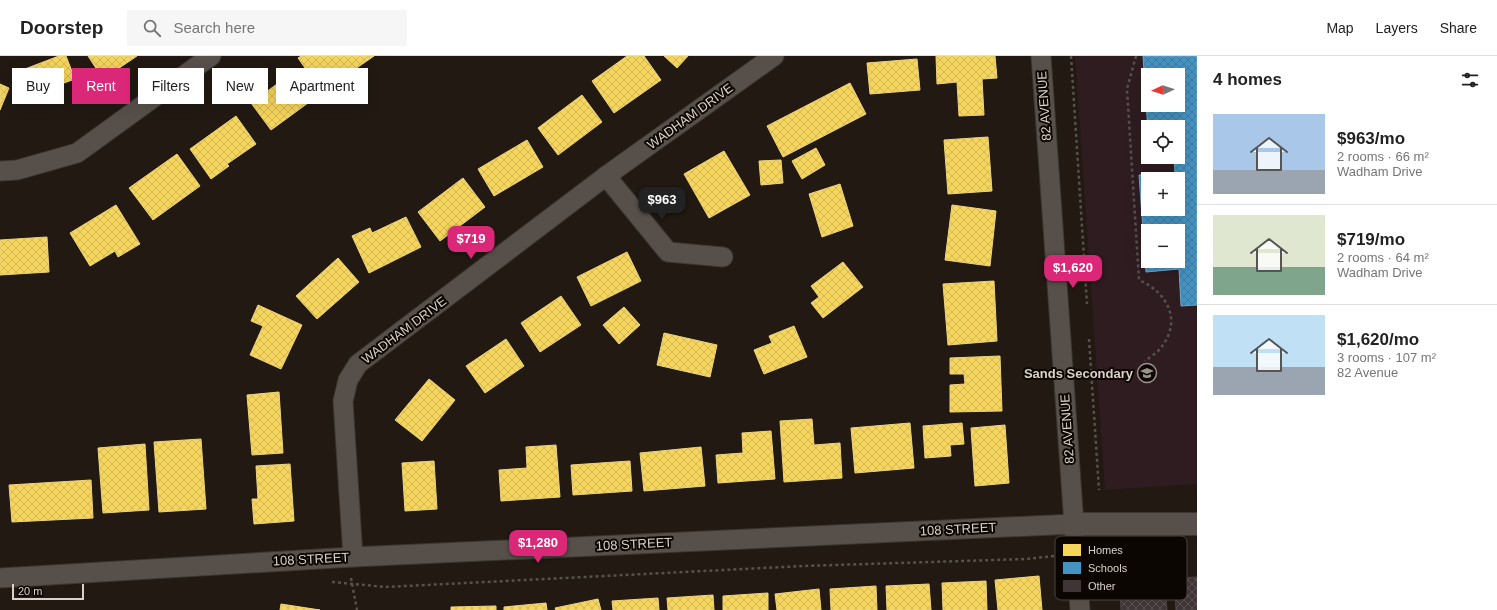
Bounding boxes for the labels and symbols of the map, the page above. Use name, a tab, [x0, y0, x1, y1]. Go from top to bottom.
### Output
north arrow	[1141, 68, 1185, 112]
street label: 82 AVENUE	[1034, 70, 1054, 141]
street label: WADHAM DRIVE	[644, 80, 736, 152]
pin: $963	[638, 187, 686, 221]
pin: $719	[447, 226, 495, 260]
pin: $1,620	[1040, 255, 1106, 289]
street label: WADHAM DRIVE	[359, 293, 450, 367]
school or university icon: Sands Secondary	[1136, 362, 1158, 384]
place label: Sands Secondary	[1024, 366, 1134, 381]
street label: 82 AVENUE	[1057, 393, 1077, 464]
street label: 108 STREET	[919, 520, 997, 538]
pin: $1,280	[505, 530, 571, 564]
street label: 108 STREET	[595, 535, 673, 553]
legend	[1055, 536, 1187, 600]
text: Homes	[1088, 544, 1123, 556]
street label: 108 STREET	[272, 550, 350, 568]
text: Schools	[1088, 562, 1128, 574]
text: Other	[1088, 580, 1116, 592]
scale bar	[12, 582, 84, 601]

